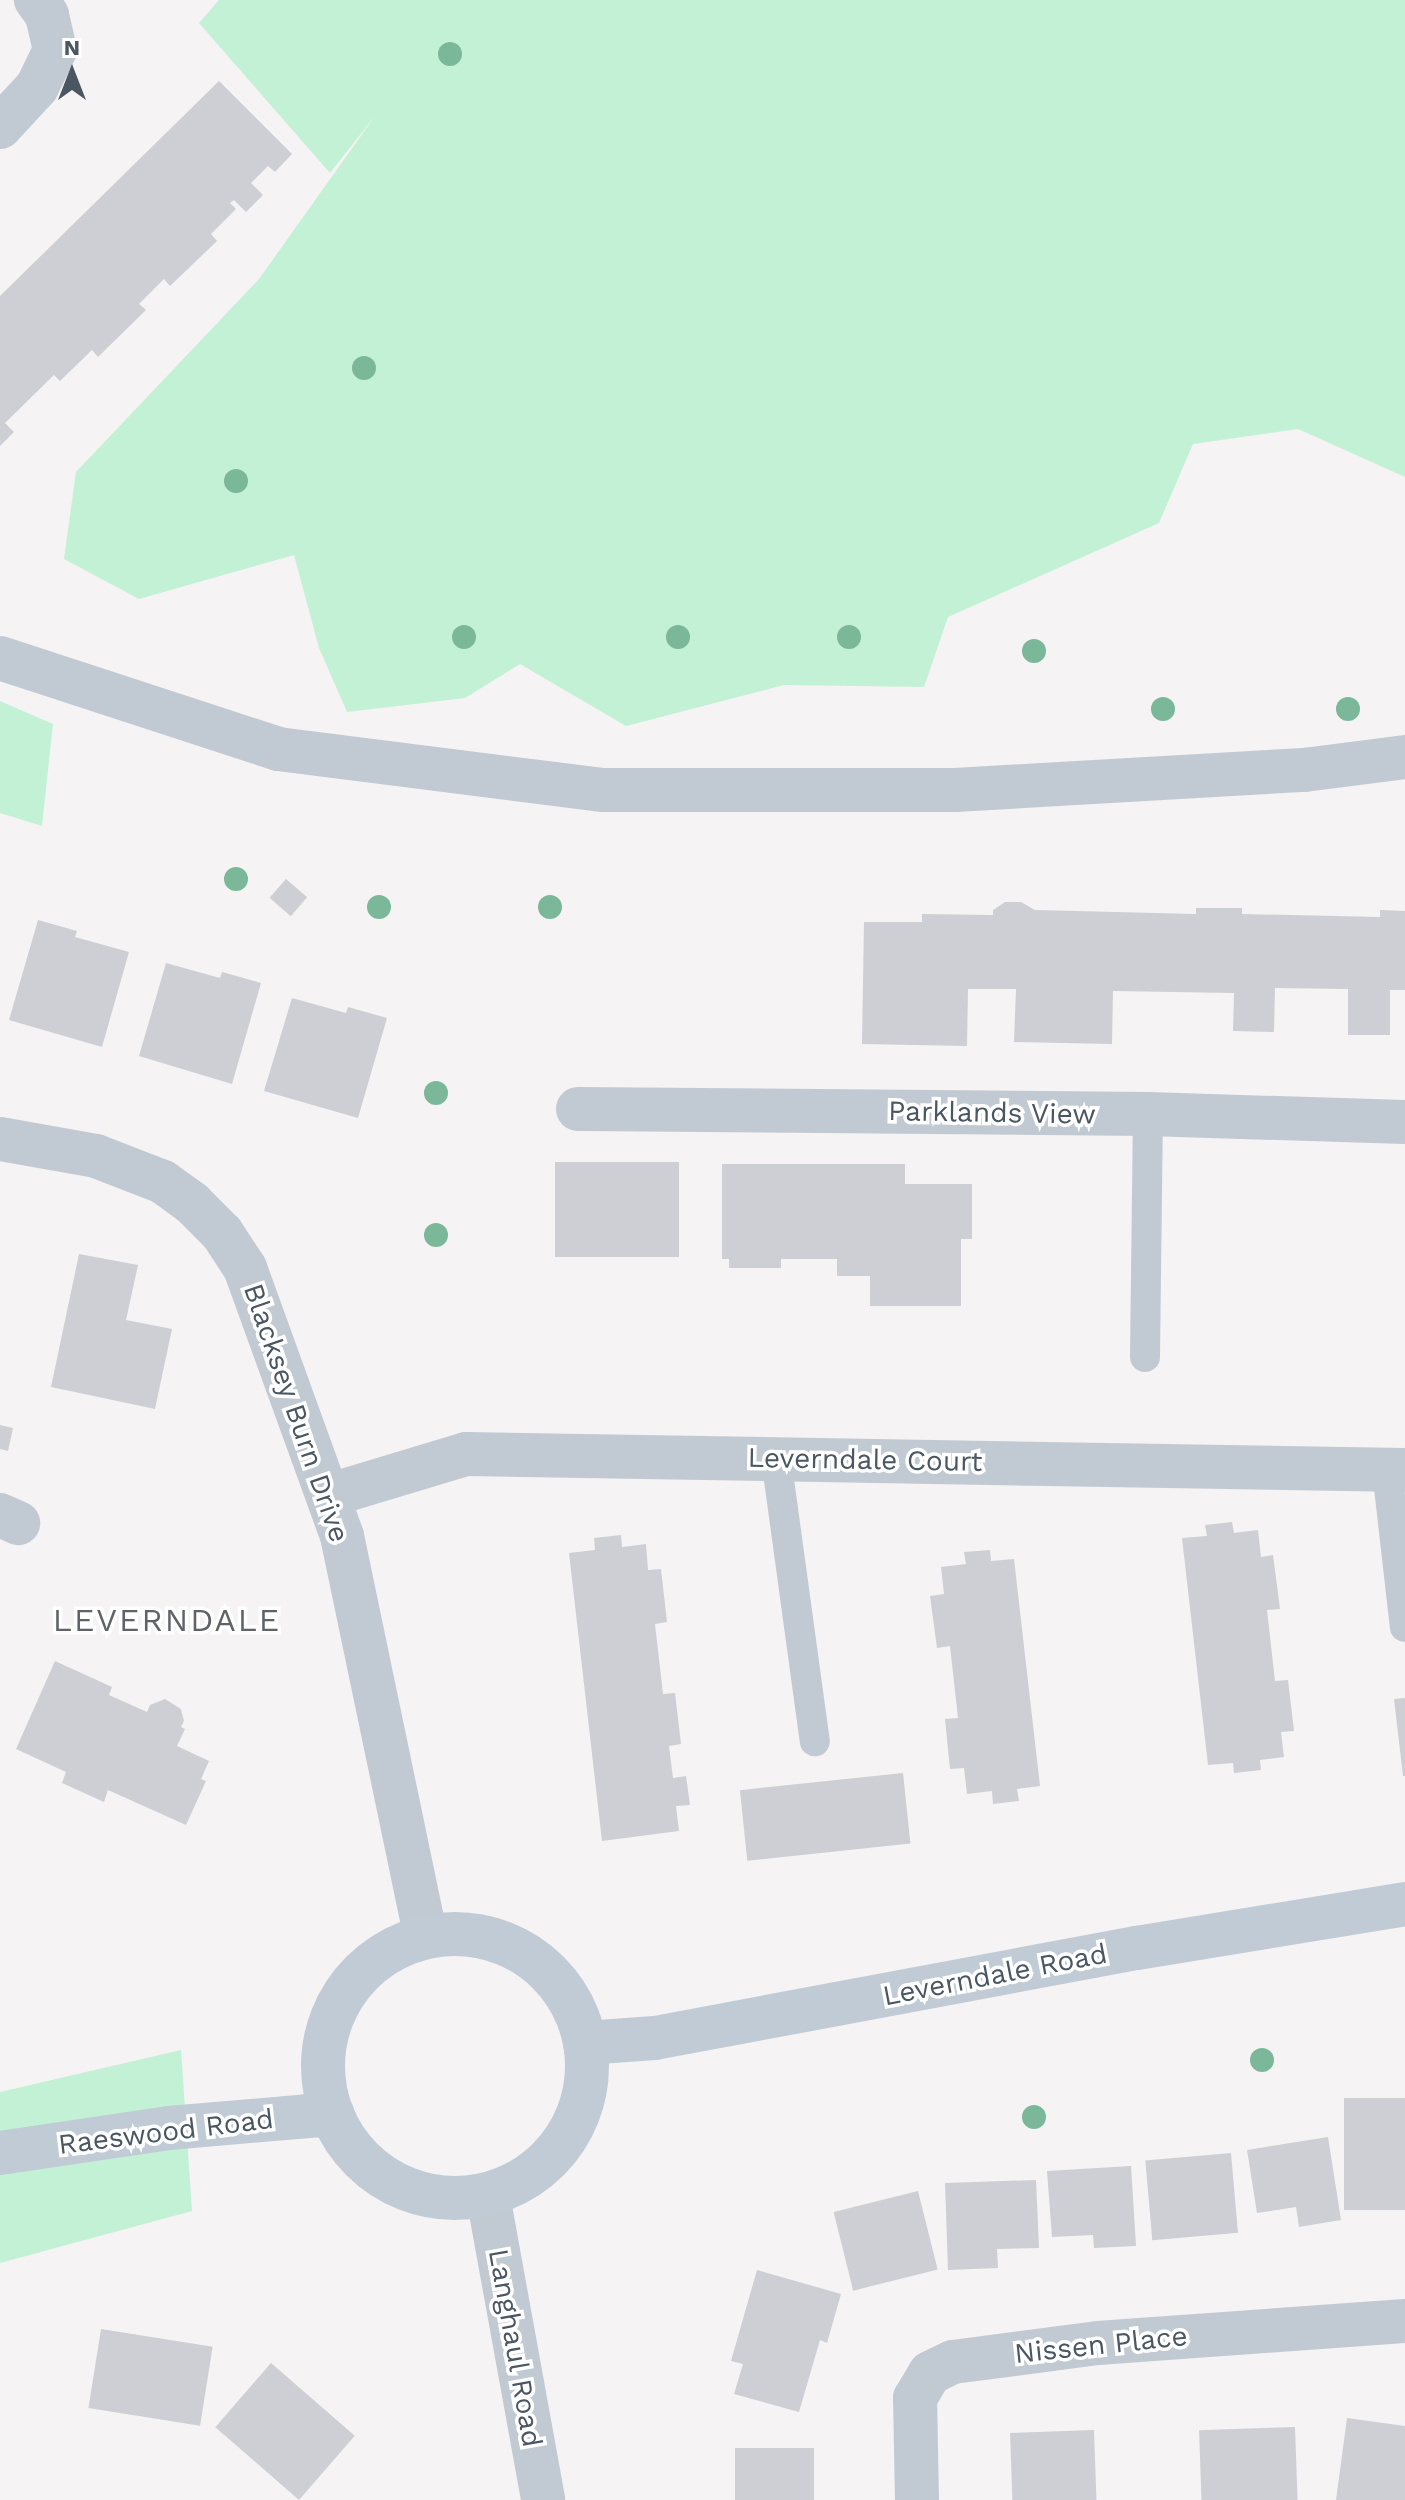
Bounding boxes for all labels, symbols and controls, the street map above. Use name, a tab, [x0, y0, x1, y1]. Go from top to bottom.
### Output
north arrow	[32, 32, 112, 112]
text: N	[64, 35, 80, 60]
street label: Parklands View	[887, 1094, 1097, 1132]
street label: Blacksey Burn Drive	[236, 1279, 356, 1547]
street label: Leverndale Court	[747, 1441, 983, 1479]
district label: LEVERNDALE	[53, 1601, 281, 1639]
street label: Leverndale Road	[880, 1937, 1110, 2013]
street label: Raeswood Road	[56, 2102, 276, 2162]
street label: Langhaul Road	[481, 2246, 549, 2450]
street label: Nissen Place	[1013, 2319, 1189, 2371]

